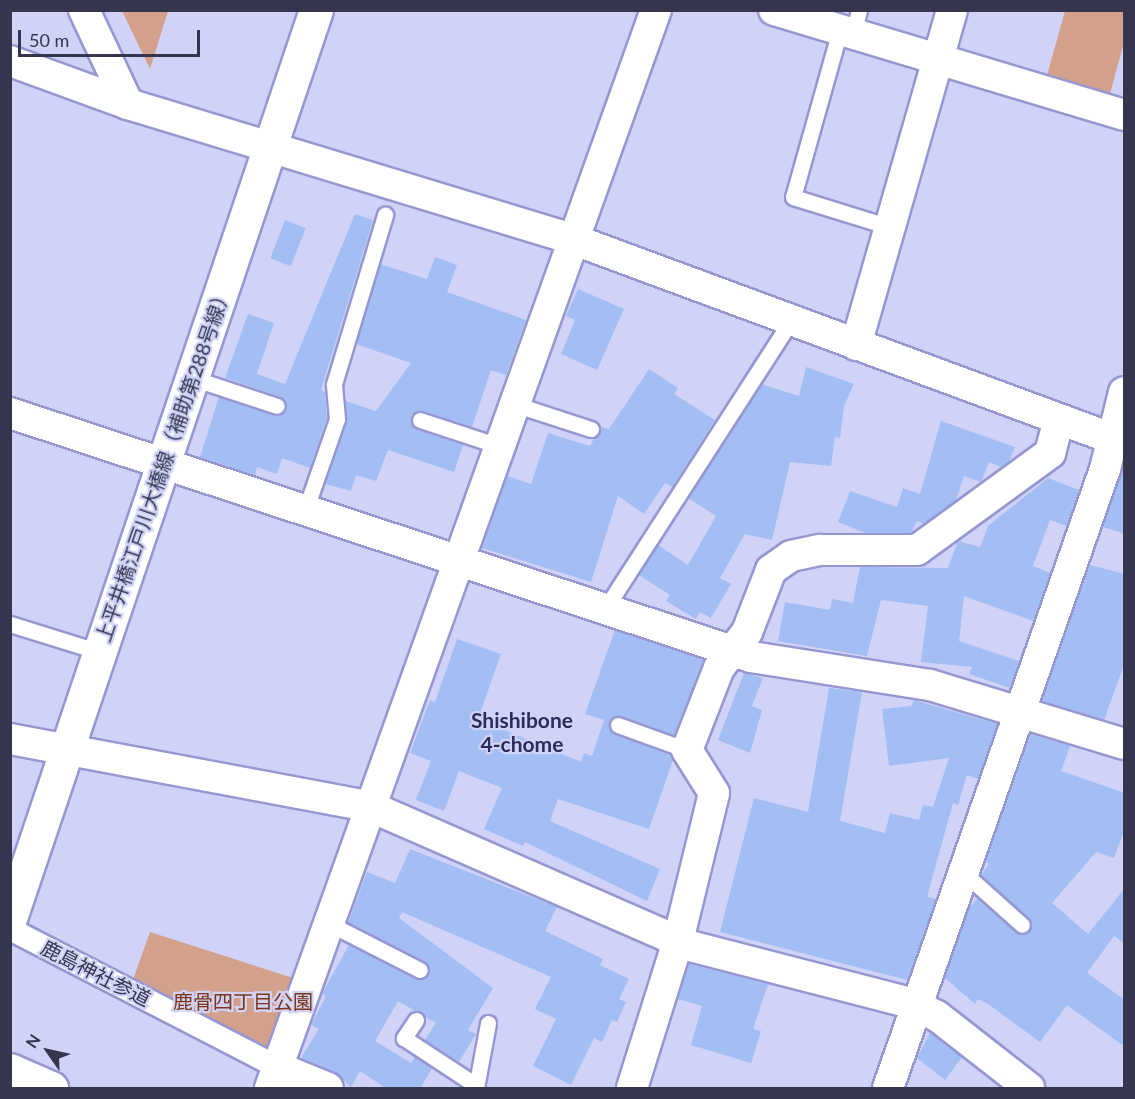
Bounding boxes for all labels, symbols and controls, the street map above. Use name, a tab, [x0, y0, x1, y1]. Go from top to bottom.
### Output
scale bar	[21, 18, 202, 56]
text: 50 m	[29, 29, 69, 51]
street label: 上平井橋江戸川大橋線（補助第288号線）	[91, 283, 235, 645]
district label: Shishibone 4-chome	[471, 707, 573, 757]
street label: 鹿島神社参道	[37, 935, 155, 1011]
park label: 鹿骨四丁目公園	[173, 989, 313, 1013]
north arrow	[18, 1021, 78, 1081]
text: N	[21, 1030, 44, 1051]

